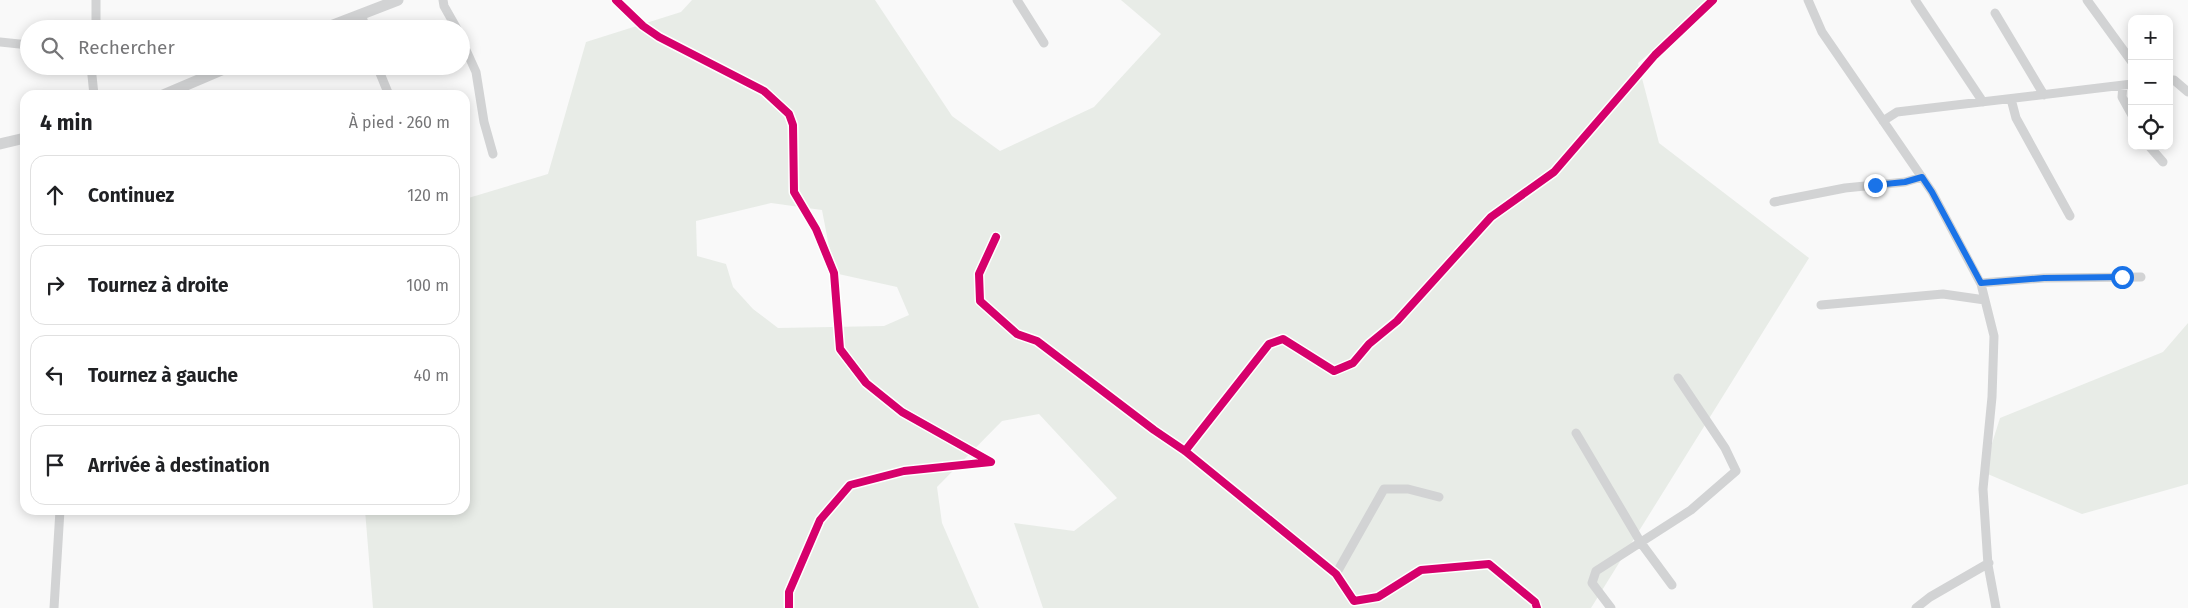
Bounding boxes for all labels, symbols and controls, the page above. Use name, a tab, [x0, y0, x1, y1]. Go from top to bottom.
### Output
map controls	[2128, 15, 2173, 150]
button: +	[2128, 15, 2173, 60]
search box	[20, 20, 470, 75]
icon: search	[38, 34, 66, 62]
text: Rechercher	[78, 36, 175, 59]
button: −	[2128, 60, 2173, 105]
button: locate	[2128, 105, 2173, 150]
text: 4 min	[40, 110, 93, 136]
text: À pied · 260 m	[349, 113, 450, 132]
route end	[1864, 174, 1887, 197]
icon: ahead	[41, 181, 69, 209]
text: Continuez	[88, 184, 174, 207]
text: 120 m	[407, 186, 449, 205]
route start	[2111, 266, 2134, 289]
icon: right	[41, 271, 69, 299]
text: Tournez à droite	[88, 274, 229, 297]
text: 100 m	[406, 276, 449, 295]
icon: left	[41, 361, 69, 389]
text: Tournez à gauche	[88, 364, 238, 387]
text: 40 m	[414, 366, 449, 385]
icon: arrive	[41, 451, 69, 479]
text: Arrivée à destination	[88, 454, 270, 477]

